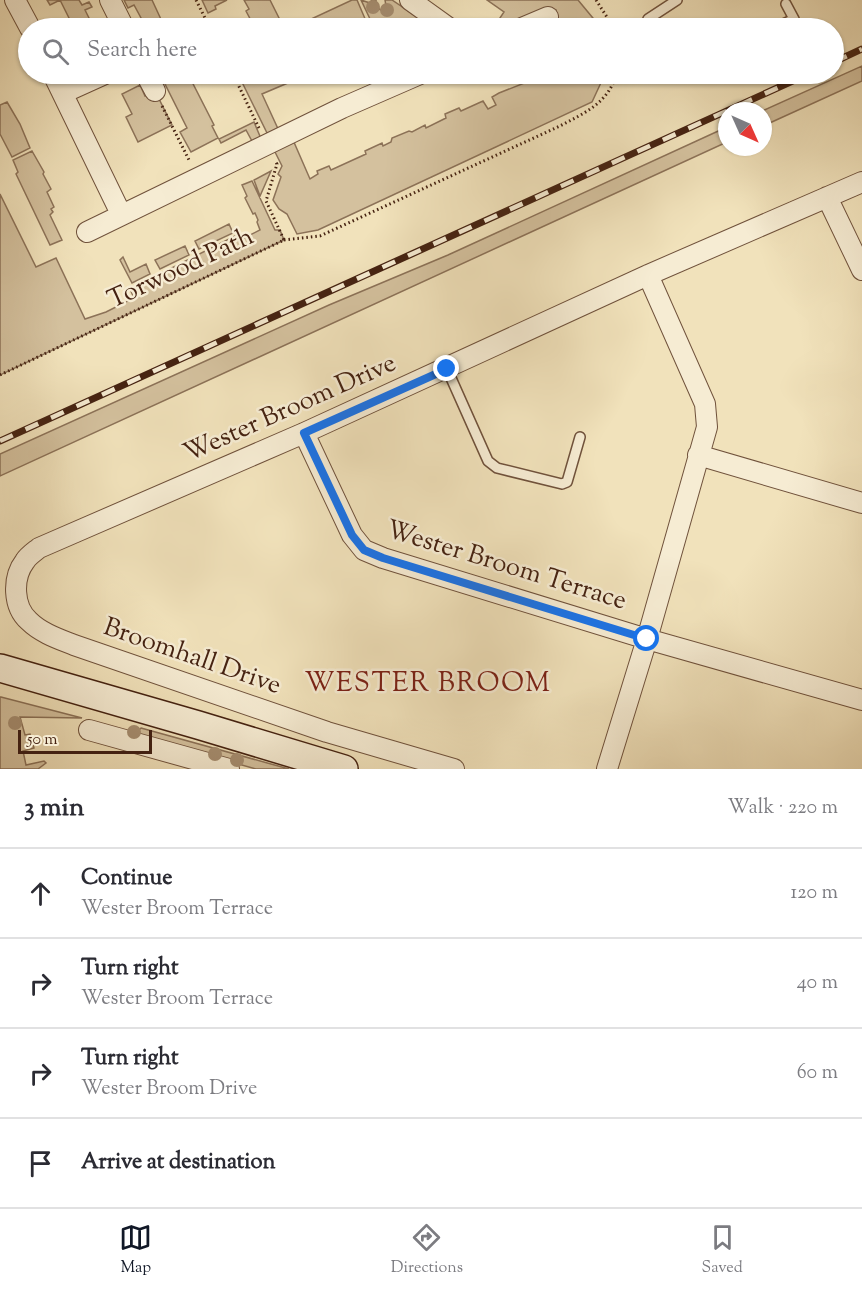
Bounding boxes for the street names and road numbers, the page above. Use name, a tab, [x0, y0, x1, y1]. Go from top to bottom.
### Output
street label: Torwood Path	[102, 219, 260, 319]
street label: Wester Broom Drive	[178, 345, 402, 473]
street label: Wester Broom Terrace	[381, 512, 631, 620]
street label: Broomhall Drive	[98, 609, 286, 705]

